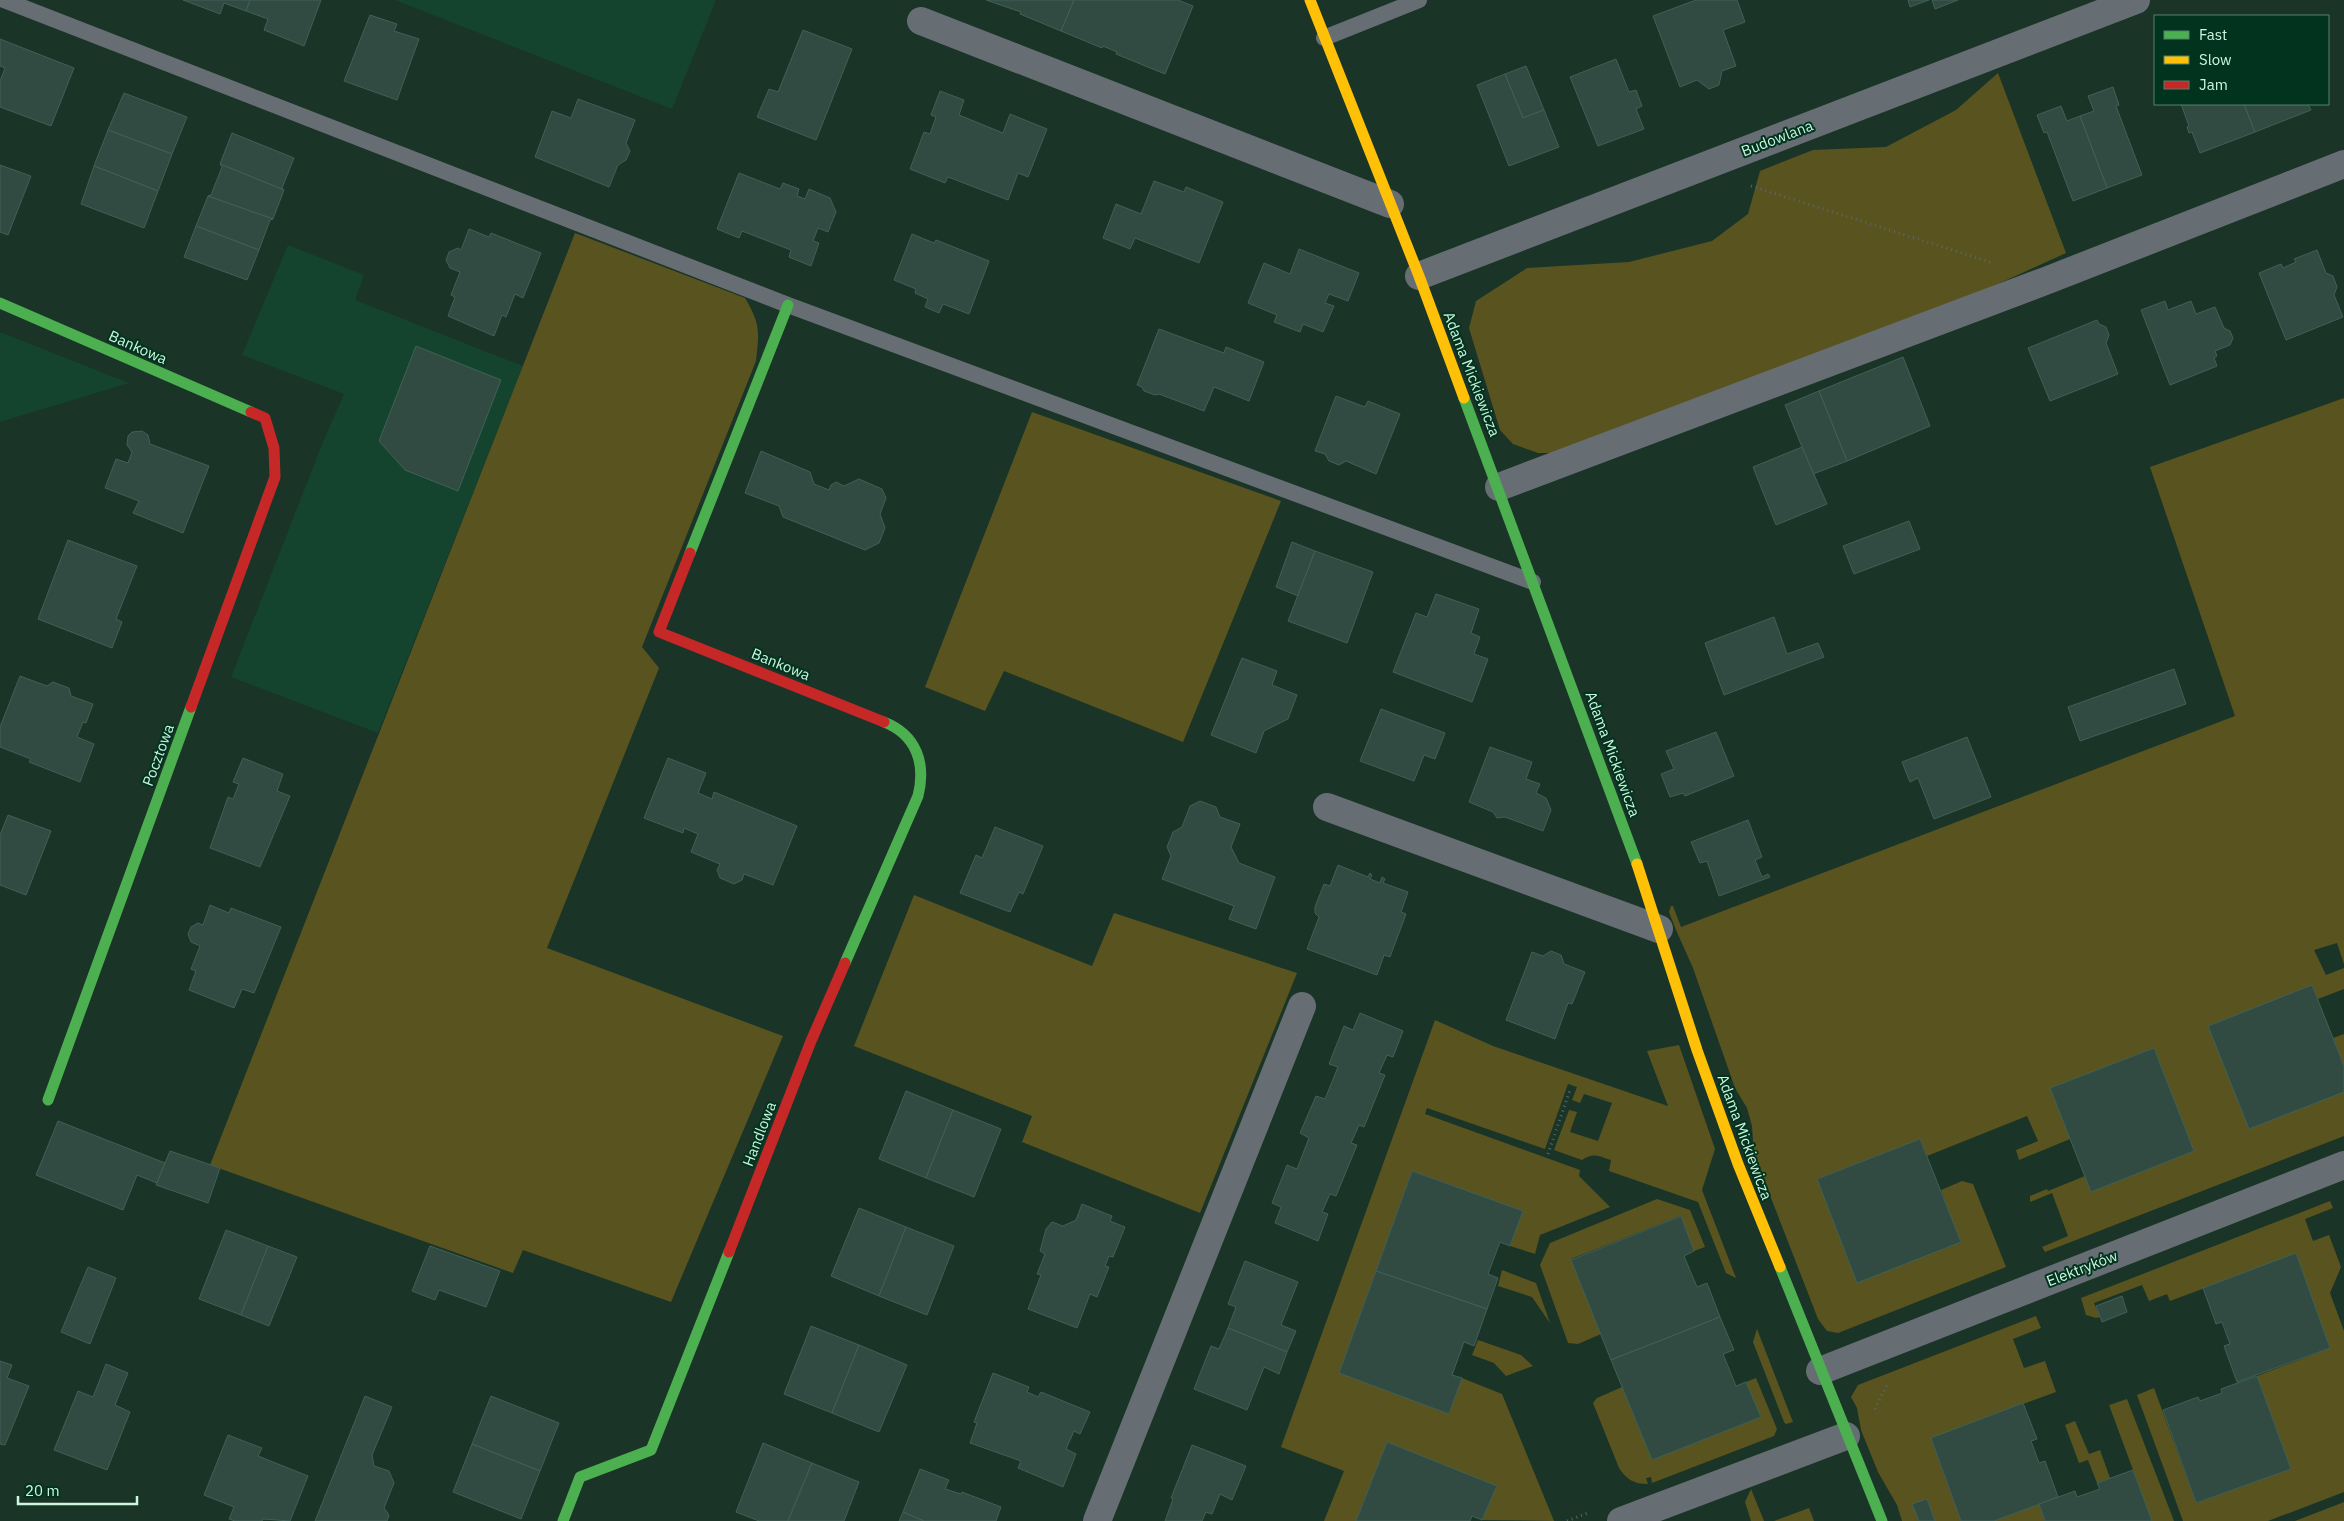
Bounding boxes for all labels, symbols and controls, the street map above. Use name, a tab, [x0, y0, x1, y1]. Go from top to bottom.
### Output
legend	[2154, 15, 2329, 105]
text: Fast	[2199, 25, 2227, 44]
text: Slow	[2199, 50, 2232, 69]
text: Jam	[2199, 75, 2228, 94]
street label: Budowlana	[1738, 116, 1816, 160]
street label: Adama Mickiewicza	[1439, 309, 1505, 439]
street label: Bankowa	[106, 326, 170, 368]
street label: Bankowa	[749, 644, 813, 684]
street label: Adama Mickiewicza	[1581, 689, 1645, 819]
street label: Pocztowa	[138, 721, 178, 789]
street label: Adama Mickiewicza	[1713, 1072, 1777, 1202]
street label: Handlowa	[738, 1099, 780, 1169]
street label: Elektryków	[2044, 1246, 2121, 1290]
scale bar	[18, 1474, 136, 1506]
text: 20 m	[25, 1481, 60, 1500]

